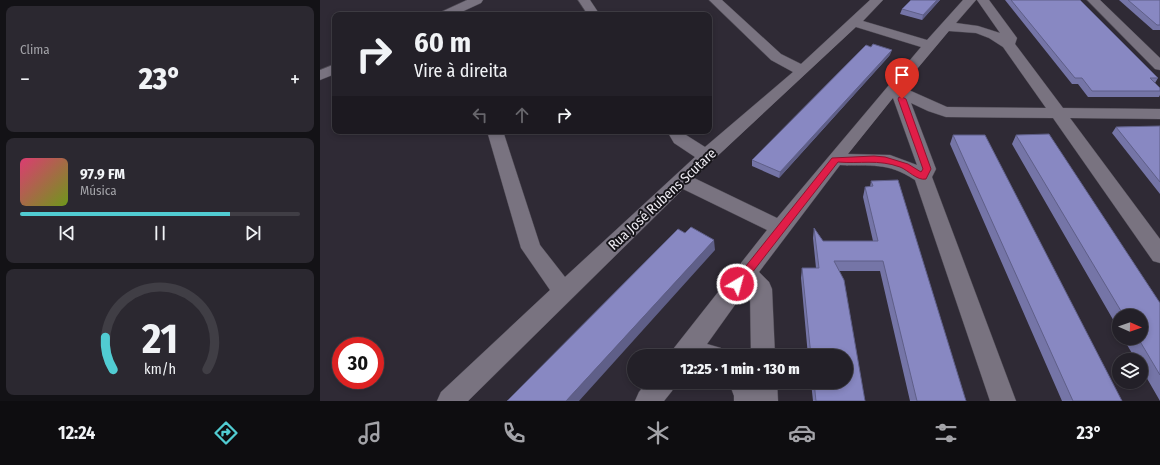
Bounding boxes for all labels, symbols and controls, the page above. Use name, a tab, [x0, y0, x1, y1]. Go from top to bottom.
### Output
text: 60 m	[414, 26, 471, 59]
icon: right	[348, 28, 400, 80]
text: Clima	[20, 42, 50, 57]
pin	[885, 58, 919, 99]
text: Vire à direita	[414, 60, 508, 82]
text: 23°	[139, 61, 181, 97]
icon: arrive	[891, 64, 913, 86]
text: −	[20, 66, 30, 93]
text: +	[290, 66, 300, 93]
icon: left	[469, 104, 491, 126]
icon: ahead	[511, 104, 533, 126]
icon: right	[553, 104, 575, 126]
street label: Rua José Rubens Scutare	[605, 145, 720, 254]
text: 97.9 FM	[80, 165, 125, 183]
text: Música	[80, 183, 117, 198]
icon: previous	[56, 222, 78, 244]
icon: pause	[149, 222, 171, 244]
icon: next	[242, 222, 264, 244]
position arrow	[716, 263, 758, 305]
north arrow	[1112, 309, 1148, 345]
map controls	[1112, 309, 1148, 389]
text: 21	[141, 314, 178, 364]
speed limit sign: 30	[332, 337, 384, 389]
button: layers	[1112, 353, 1148, 389]
text: 12:25 · 1 min · 130 m	[680, 360, 800, 378]
text: km/h	[144, 361, 176, 378]
icon: directions	[212, 419, 240, 447]
icon: music	[356, 419, 384, 447]
icon: phone	[500, 419, 528, 447]
icon: climate	[644, 419, 672, 447]
icon: car	[788, 419, 816, 447]
icon: filters	[932, 419, 960, 447]
text: 12:24	[58, 422, 95, 444]
text: 23°	[1077, 422, 1102, 444]

